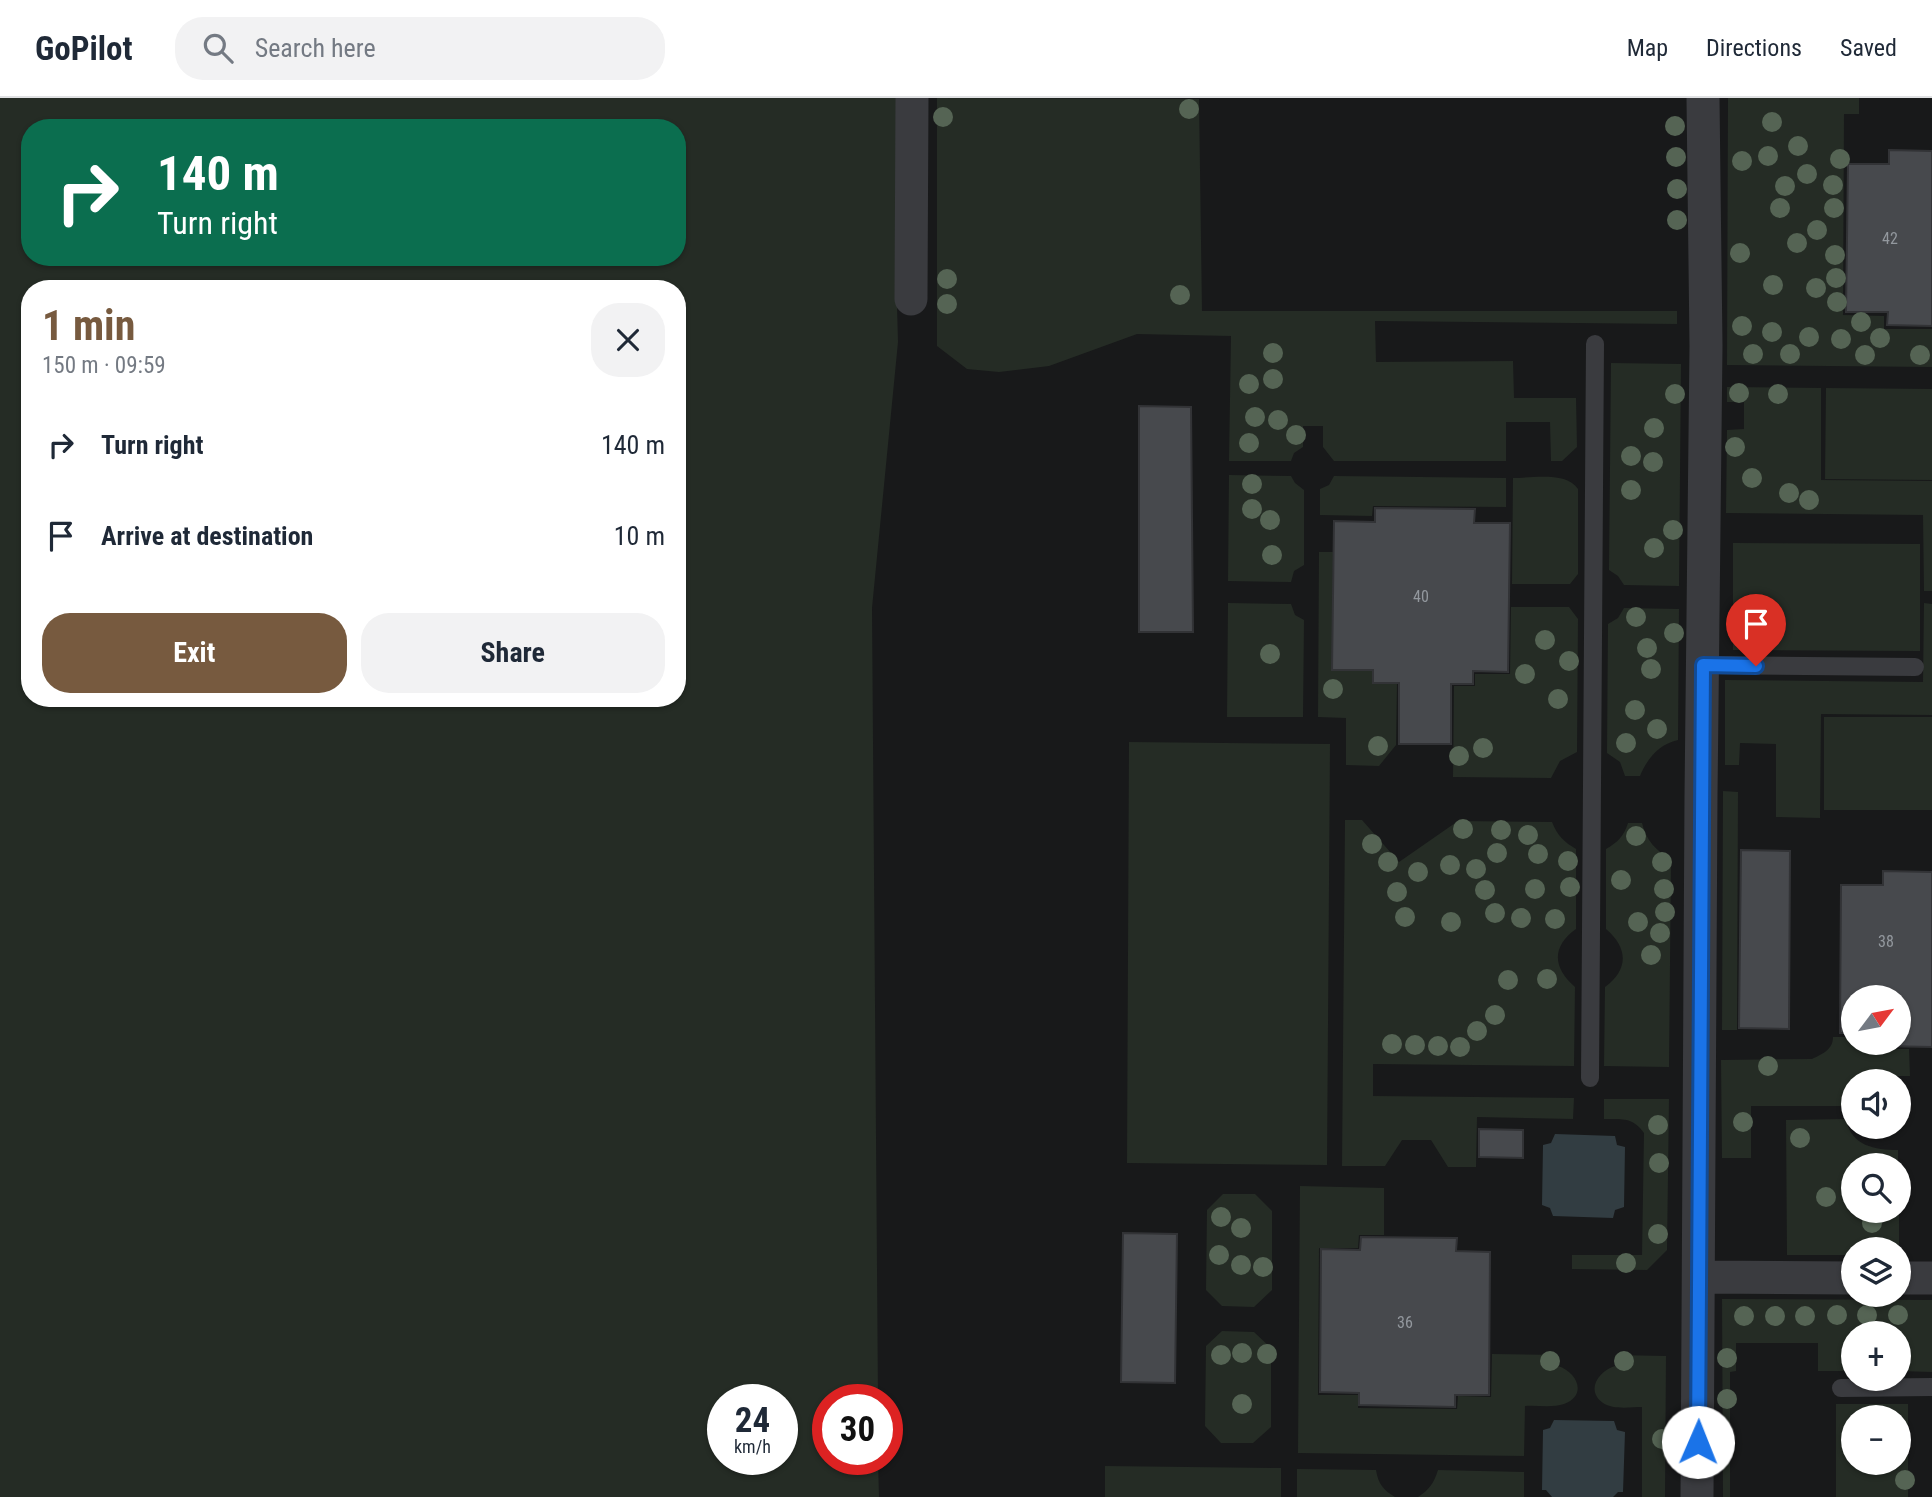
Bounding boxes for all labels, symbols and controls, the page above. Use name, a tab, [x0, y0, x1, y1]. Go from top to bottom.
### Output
search box	[175, 17, 665, 80]
text: GoPilot	[35, 29, 133, 68]
icon: search	[199, 29, 237, 67]
text: Search here	[255, 33, 376, 63]
text: Map	[1627, 34, 1668, 62]
text: Directions	[1706, 34, 1802, 62]
text: Saved	[1840, 34, 1897, 62]
text: 140 m	[157, 145, 279, 202]
icon: right	[42, 147, 133, 238]
text: Turn right	[157, 204, 278, 242]
house number: 42	[1882, 229, 1898, 248]
text: 1 min	[42, 301, 135, 350]
button: close	[591, 303, 665, 377]
text: 150 m · 09:59	[42, 352, 166, 379]
icon: right	[42, 426, 80, 464]
text: Turn right	[101, 430, 203, 460]
text: 140 m	[601, 430, 665, 460]
icon: arrive	[42, 517, 80, 555]
text: Arrive at destination	[101, 521, 313, 551]
text: 10 m	[614, 521, 665, 551]
house number: 40	[1413, 587, 1429, 606]
pin	[1726, 594, 1786, 666]
icon: arrive	[1737, 605, 1775, 643]
button: Exit	[42, 613, 347, 693]
button: Share	[361, 613, 665, 693]
house number: 38	[1878, 932, 1894, 951]
north arrow	[1841, 985, 1911, 1055]
map controls	[1841, 985, 1911, 1475]
button: sound	[1841, 1069, 1911, 1139]
button: search	[1841, 1153, 1911, 1223]
button: layers	[1841, 1237, 1911, 1307]
house number: 36	[1397, 1313, 1413, 1332]
button: +	[1841, 1321, 1911, 1391]
speed limit sign: 30	[812, 1384, 903, 1475]
text: 24	[735, 1400, 770, 1441]
position arrow	[1661, 1405, 1735, 1479]
button: −	[1841, 1405, 1911, 1475]
text: km/h	[734, 1436, 771, 1457]

